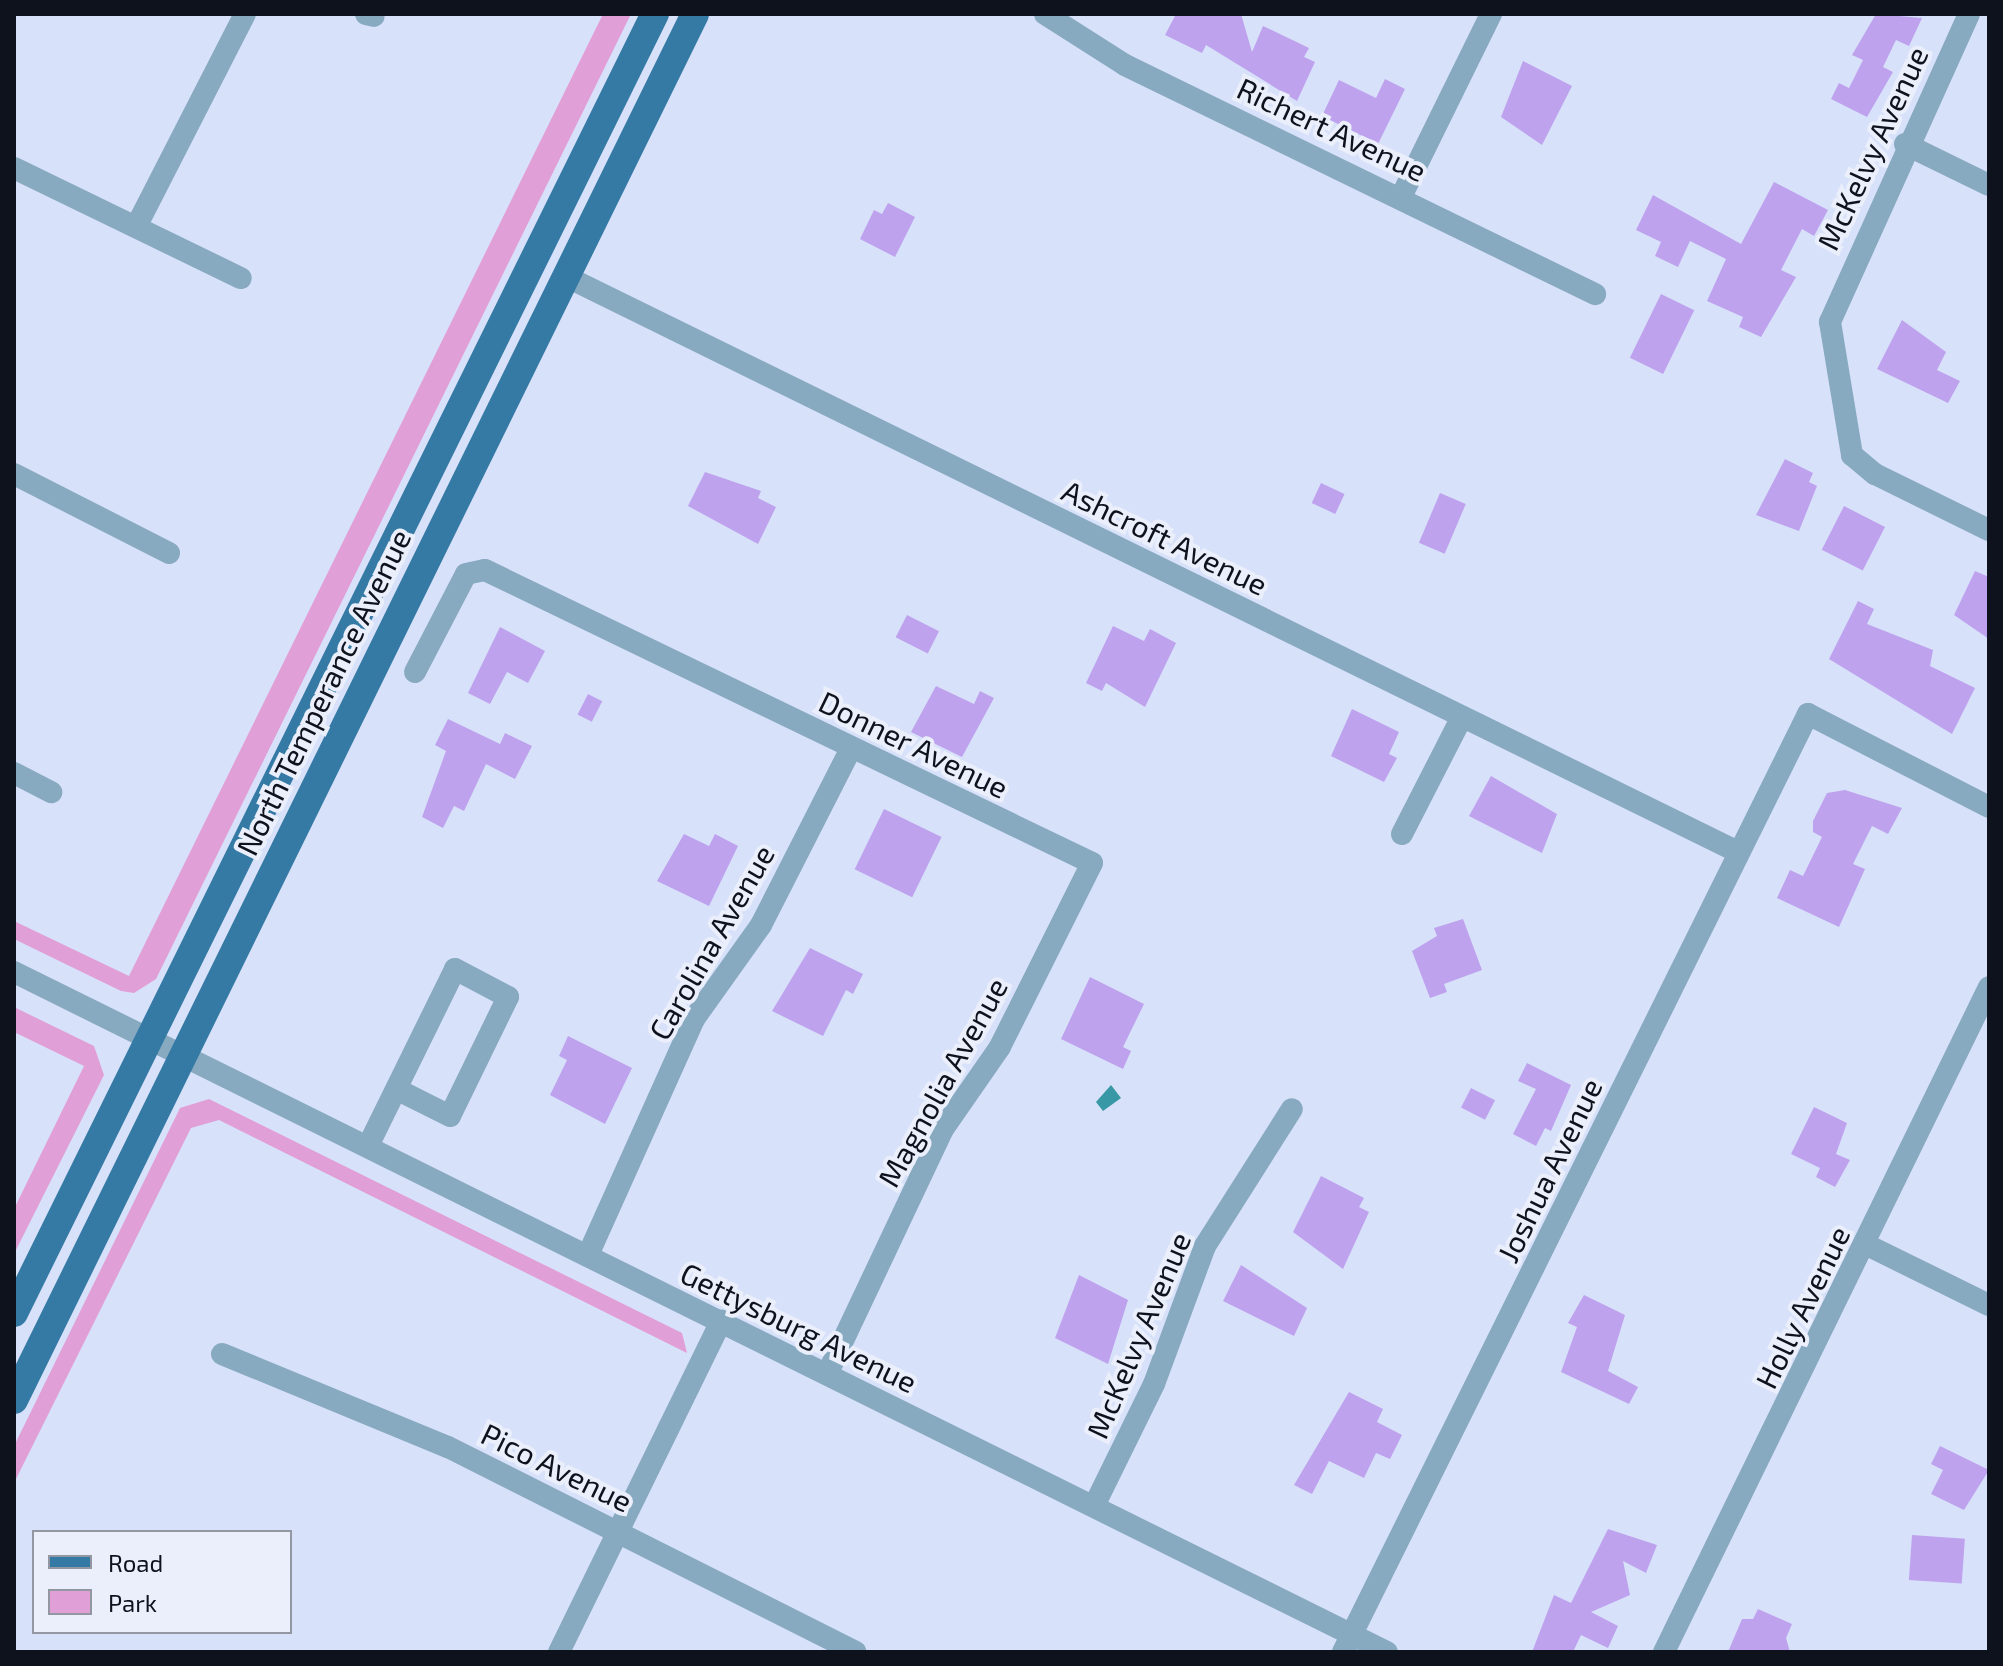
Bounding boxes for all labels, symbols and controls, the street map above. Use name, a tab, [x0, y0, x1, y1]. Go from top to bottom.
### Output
street label: McKelvy Avenue	[1809, 40, 1935, 256]
street label: Richert Avenue	[1232, 69, 1432, 189]
street label: Ashcroft Avenue	[1056, 472, 1274, 602]
street label: North Temperance Avenue	[228, 523, 418, 861]
street label: Donner Avenue	[813, 682, 1015, 806]
street label: Carolina Avenue	[640, 838, 782, 1046]
street label: Magnolia Avenue	[870, 971, 1014, 1193]
street label: Joshua Avenue	[1489, 1072, 1609, 1268]
street label: Holly Avenue	[1747, 1219, 1857, 1395]
street label: McKelvy Avenue	[1078, 1226, 1198, 1444]
street label: Gettysburg Avenue	[675, 1254, 923, 1400]
street label: Pico Avenue	[475, 1415, 639, 1519]
legend	[32, 1530, 292, 1634]
text: Road	[108, 1548, 163, 1577]
text: Park	[108, 1588, 157, 1617]

